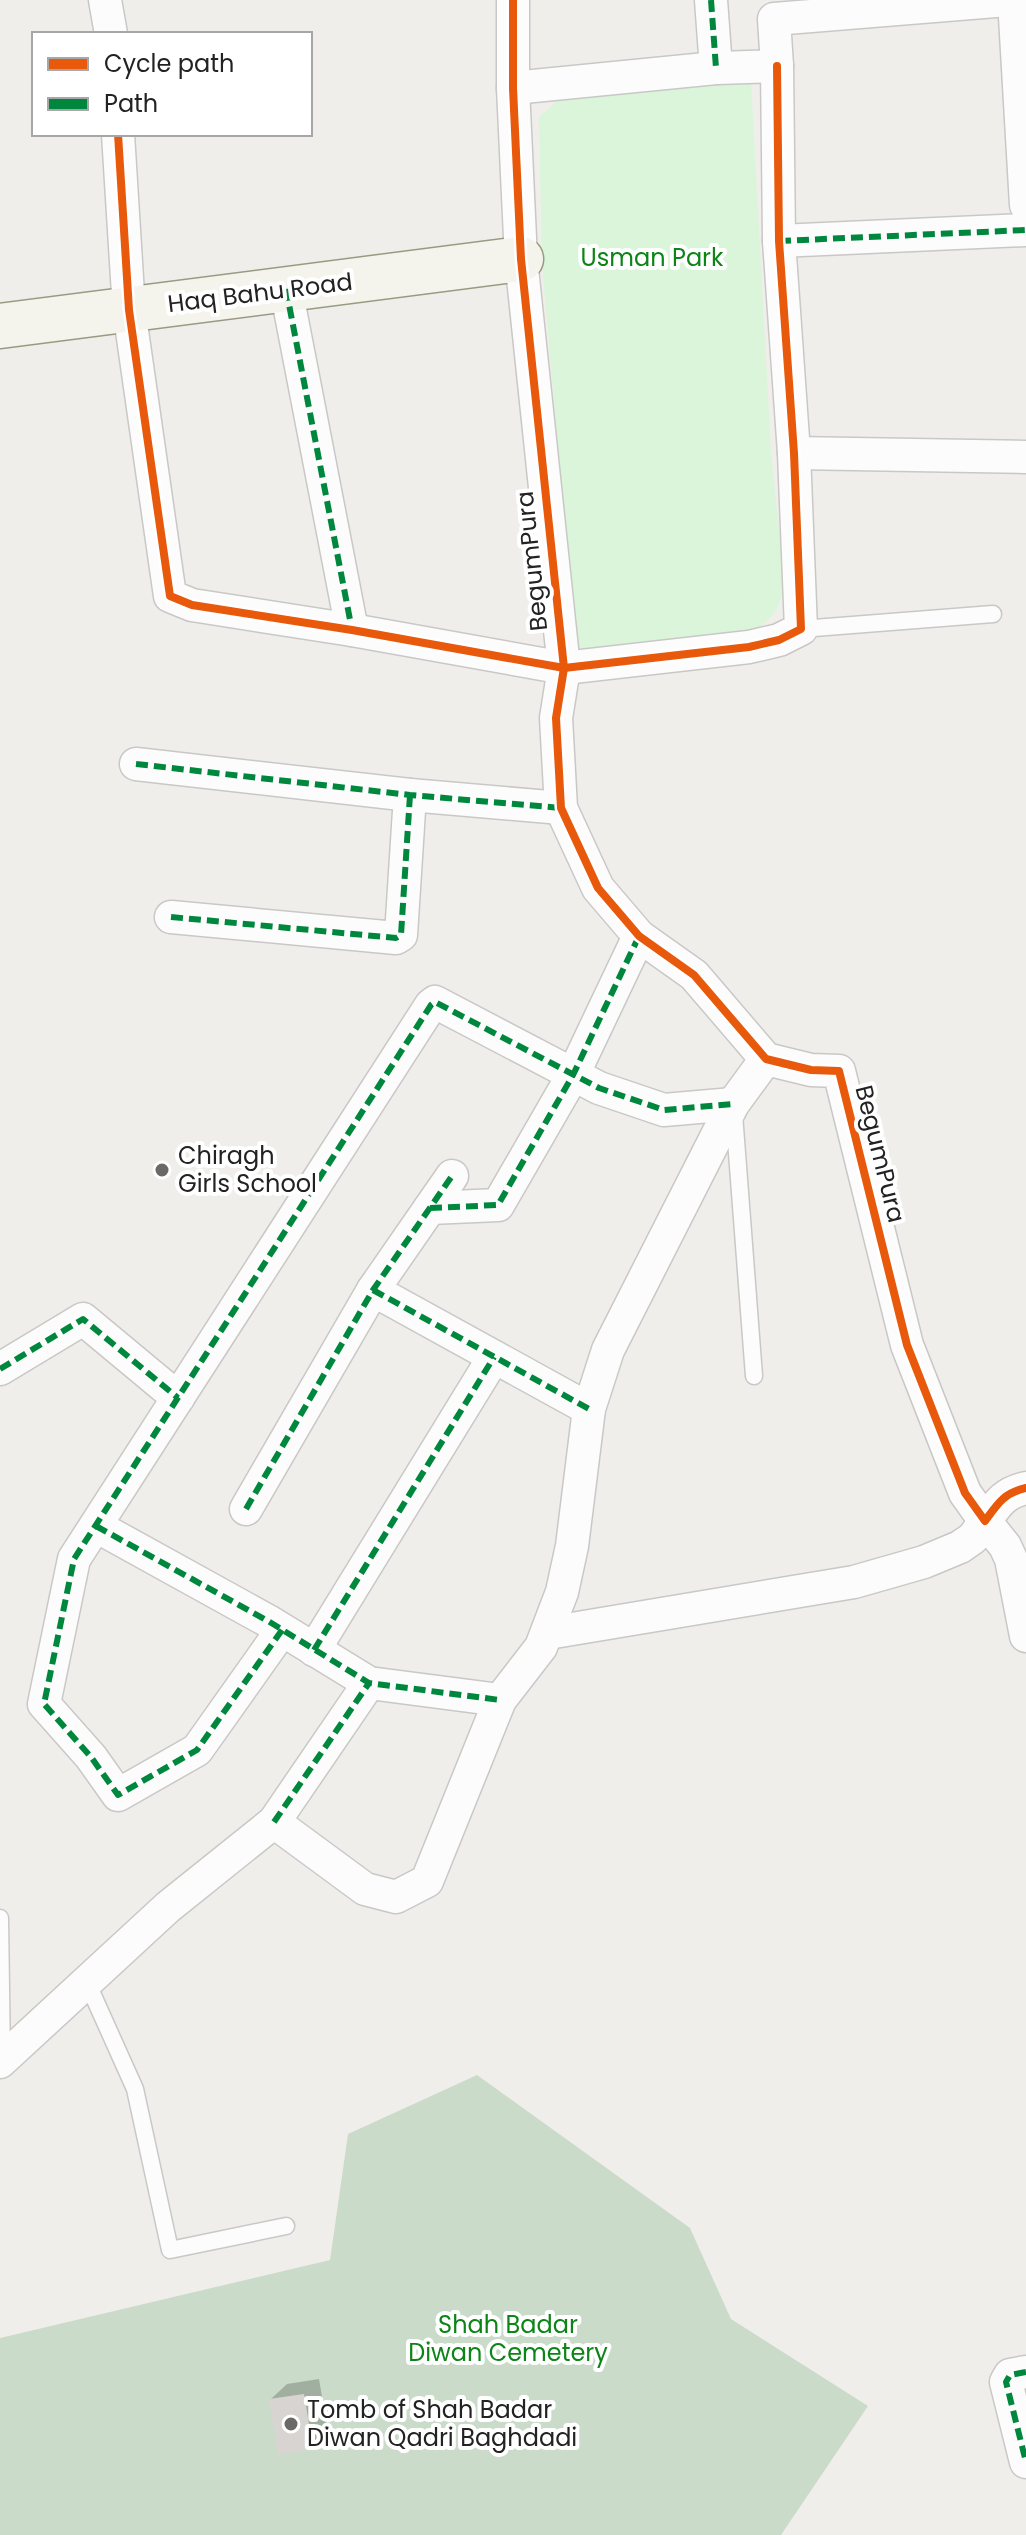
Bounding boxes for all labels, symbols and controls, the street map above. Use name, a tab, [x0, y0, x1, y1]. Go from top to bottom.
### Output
legend	[32, 32, 312, 136]
text: Cycle path	[104, 47, 234, 80]
text: Path	[104, 87, 158, 120]
park label: Usman Park	[581, 241, 724, 274]
street label: Haq Bahu Road	[166, 265, 354, 320]
street label: BegumPura	[508, 490, 555, 633]
street label: BegumPura	[848, 1082, 913, 1226]
place label: Chiragh Girls School	[178, 1139, 317, 1200]
marker: Chiragh Girls School	[153, 1161, 171, 1179]
park label: Shah Badar Diwan Cemetery	[408, 2308, 608, 2369]
place label: Tomb of Shah Badar Diwan Qadri Baghdadi	[307, 2393, 577, 2454]
marker: Tomb of Shah Badar Diwan Qadri Baghdadi	[282, 2415, 300, 2433]

